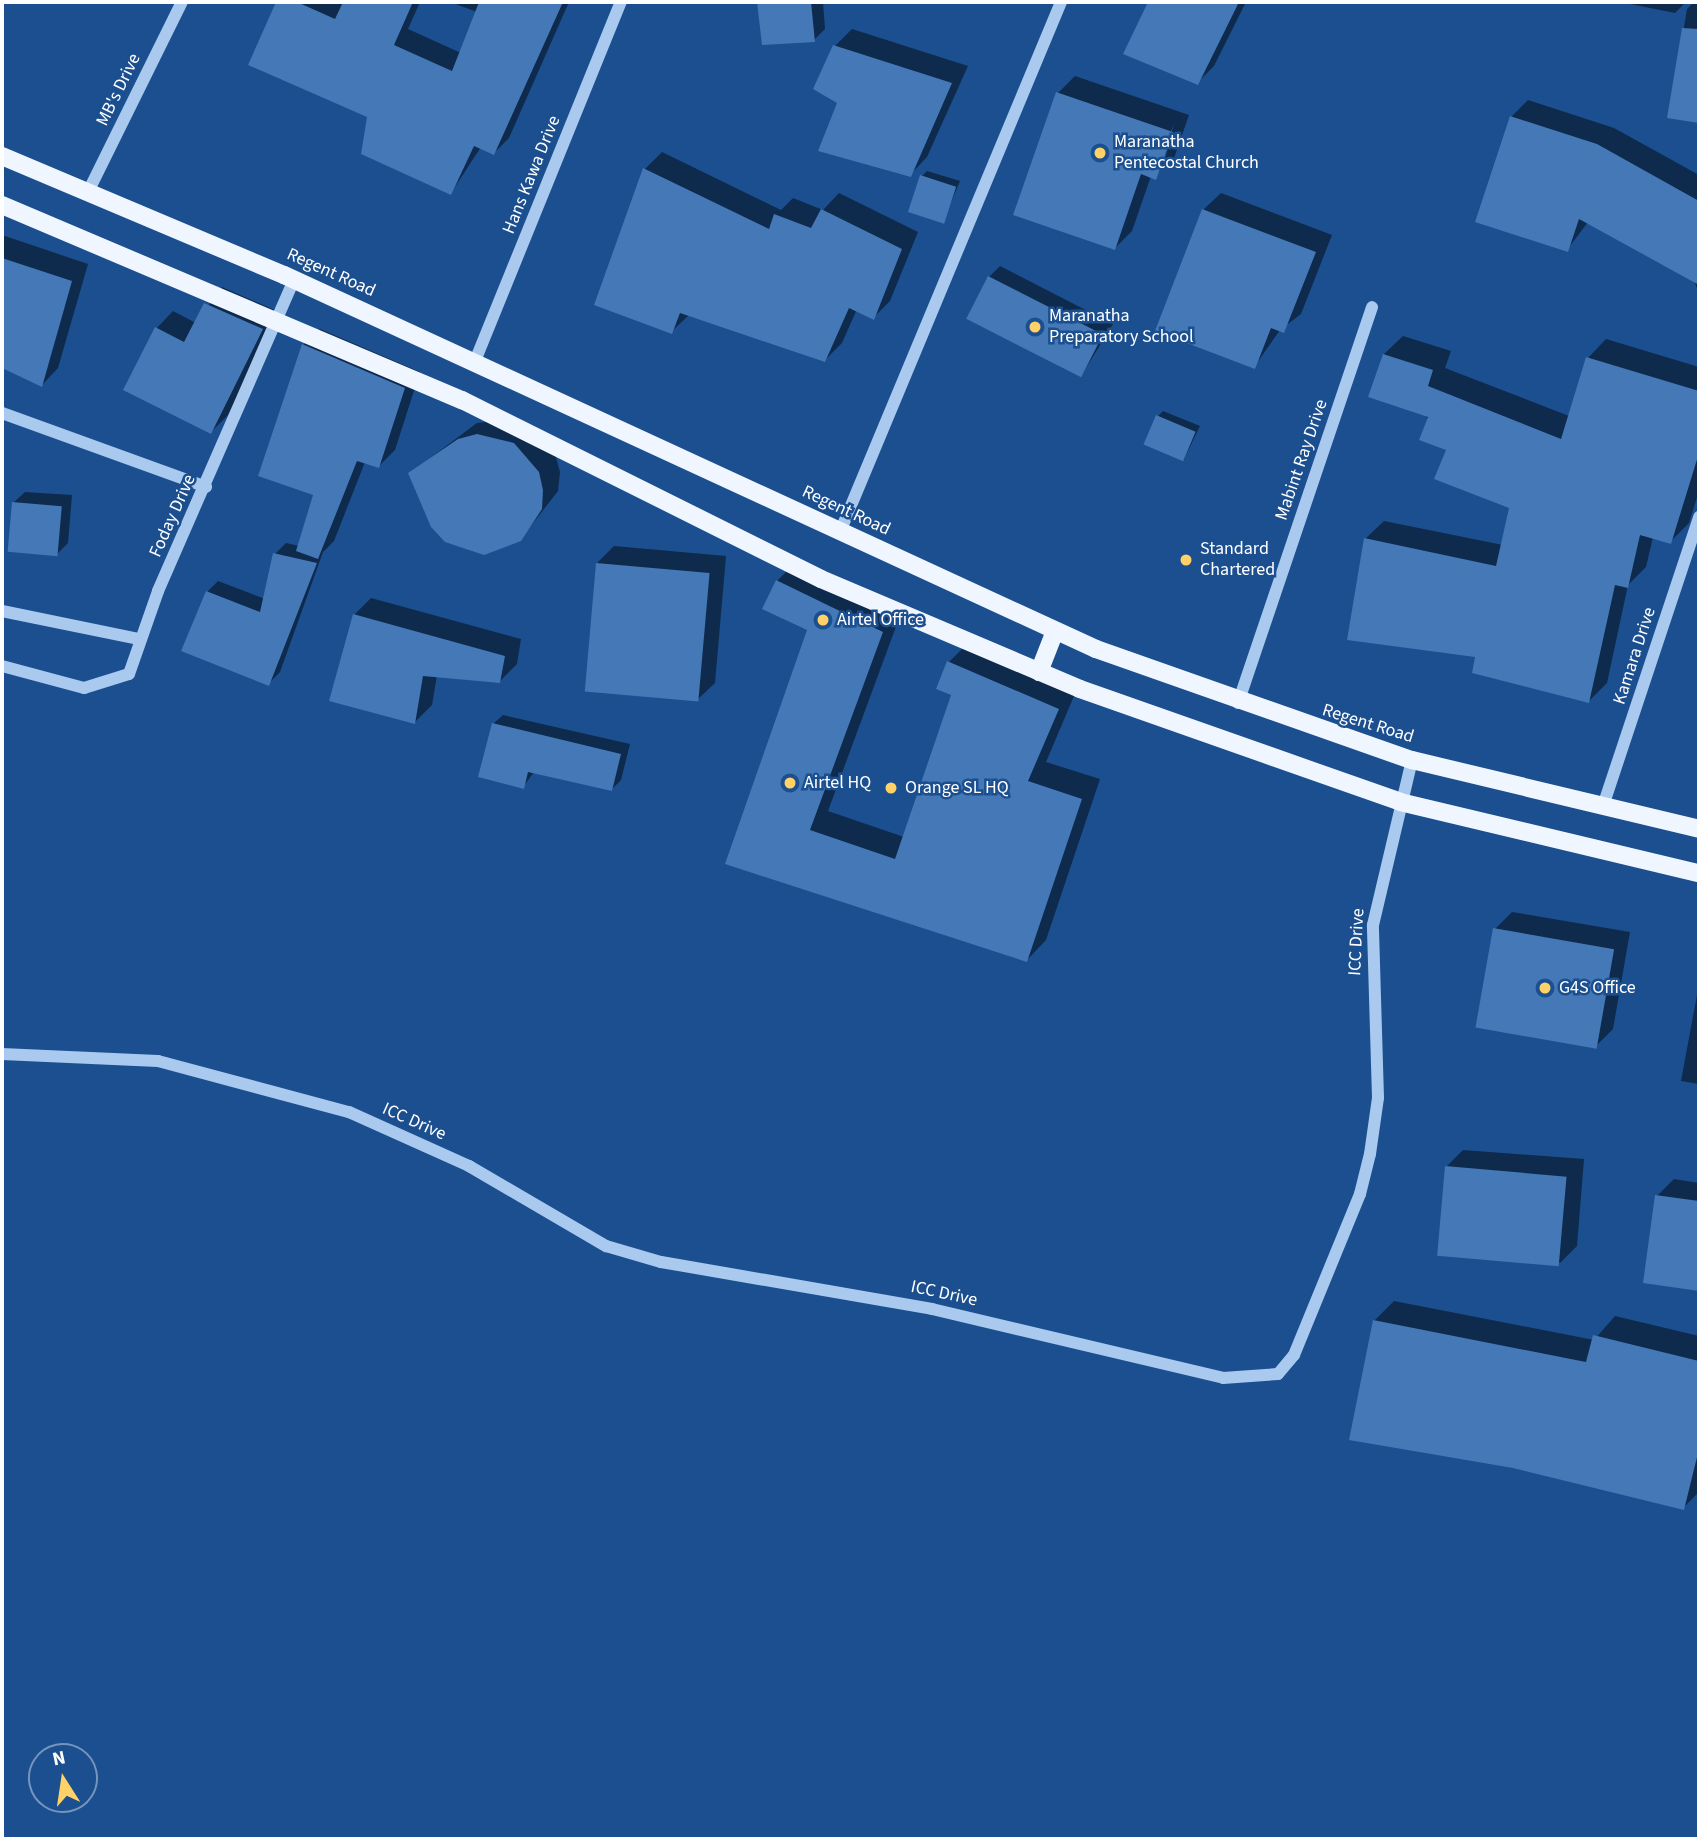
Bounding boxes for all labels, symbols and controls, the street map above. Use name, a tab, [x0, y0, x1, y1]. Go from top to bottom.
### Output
street label: MB's Drive	[92, 50, 146, 130]
street label: Hans Kawa Drive	[498, 113, 566, 237]
place label: Maranatha Pentecostal Church	[1114, 132, 1259, 174]
marker: Maranatha Pentecostal Church	[1092, 145, 1108, 161]
street label: Regent Road	[283, 244, 379, 302]
place label: Maranatha Preparatory School	[1049, 306, 1194, 348]
marker: Maranatha Preparatory School	[1027, 319, 1043, 335]
street label: Mabint Ray Drive	[1271, 397, 1333, 523]
street label: Foday Drive	[145, 471, 201, 561]
street label: Regent Road	[799, 481, 893, 541]
place label: Standard Chartered	[1200, 539, 1275, 582]
marker: Standard Chartered	[1178, 552, 1194, 568]
street label: Kamara Drive	[1609, 605, 1661, 707]
place label: Airtel Office	[837, 609, 924, 631]
marker: Airtel Office	[815, 612, 831, 628]
street label: Regent Road	[1320, 700, 1416, 748]
place label: Airtel HQ	[804, 772, 871, 794]
marker: Airtel HQ	[782, 775, 798, 791]
place label: Orange SL HQ	[905, 777, 1009, 799]
marker: Orange SL HQ	[883, 780, 899, 796]
street label: ICC Drive	[1344, 908, 1370, 976]
place label: G4S Office	[1559, 977, 1636, 999]
marker: G4S Office	[1537, 980, 1553, 996]
street label: ICC Drive	[379, 1098, 449, 1146]
street label: ICC Drive	[909, 1276, 979, 1312]
north arrow	[28, 1743, 98, 1813]
text: N	[50, 1744, 68, 1773]

